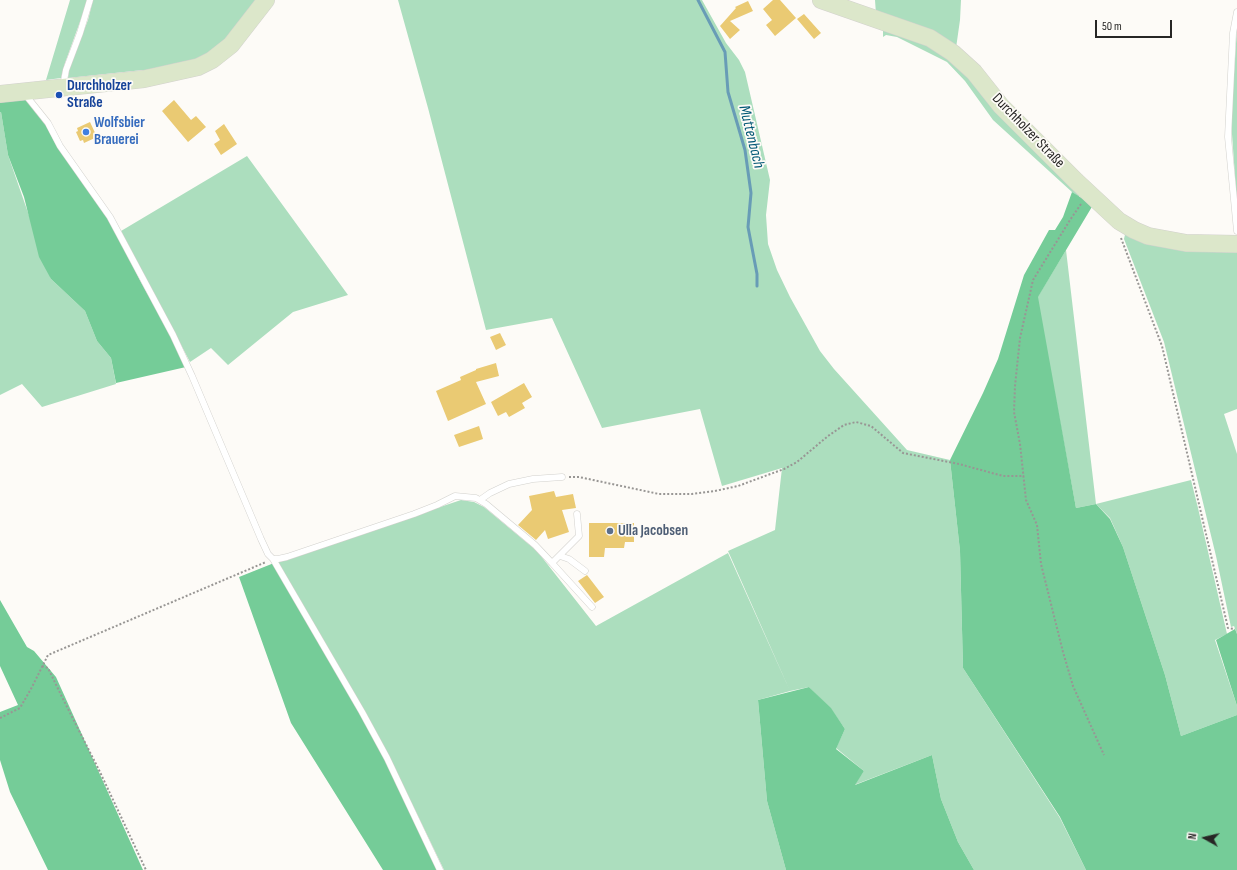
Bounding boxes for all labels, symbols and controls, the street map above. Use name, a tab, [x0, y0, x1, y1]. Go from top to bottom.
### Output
scale bar	[1097, 12, 1174, 38]
text: 50 m	[1102, 19, 1122, 34]
place label: Durchholzer Straße	[67, 77, 132, 112]
marker: Durchholzer Straße	[54, 90, 64, 100]
street label: Durchholzer Straße	[988, 90, 1068, 172]
water label: Muttenbach	[734, 104, 768, 170]
place label: Wolfsbier Brauerei	[94, 114, 145, 149]
marker: Wolfsbier Brauerei	[81, 127, 91, 137]
place label: Ulla Jacobsen	[618, 522, 688, 540]
marker: Ulla Jacobsen	[605, 526, 615, 536]
north arrow	[1185, 818, 1225, 858]
text: N	[1186, 832, 1199, 840]

